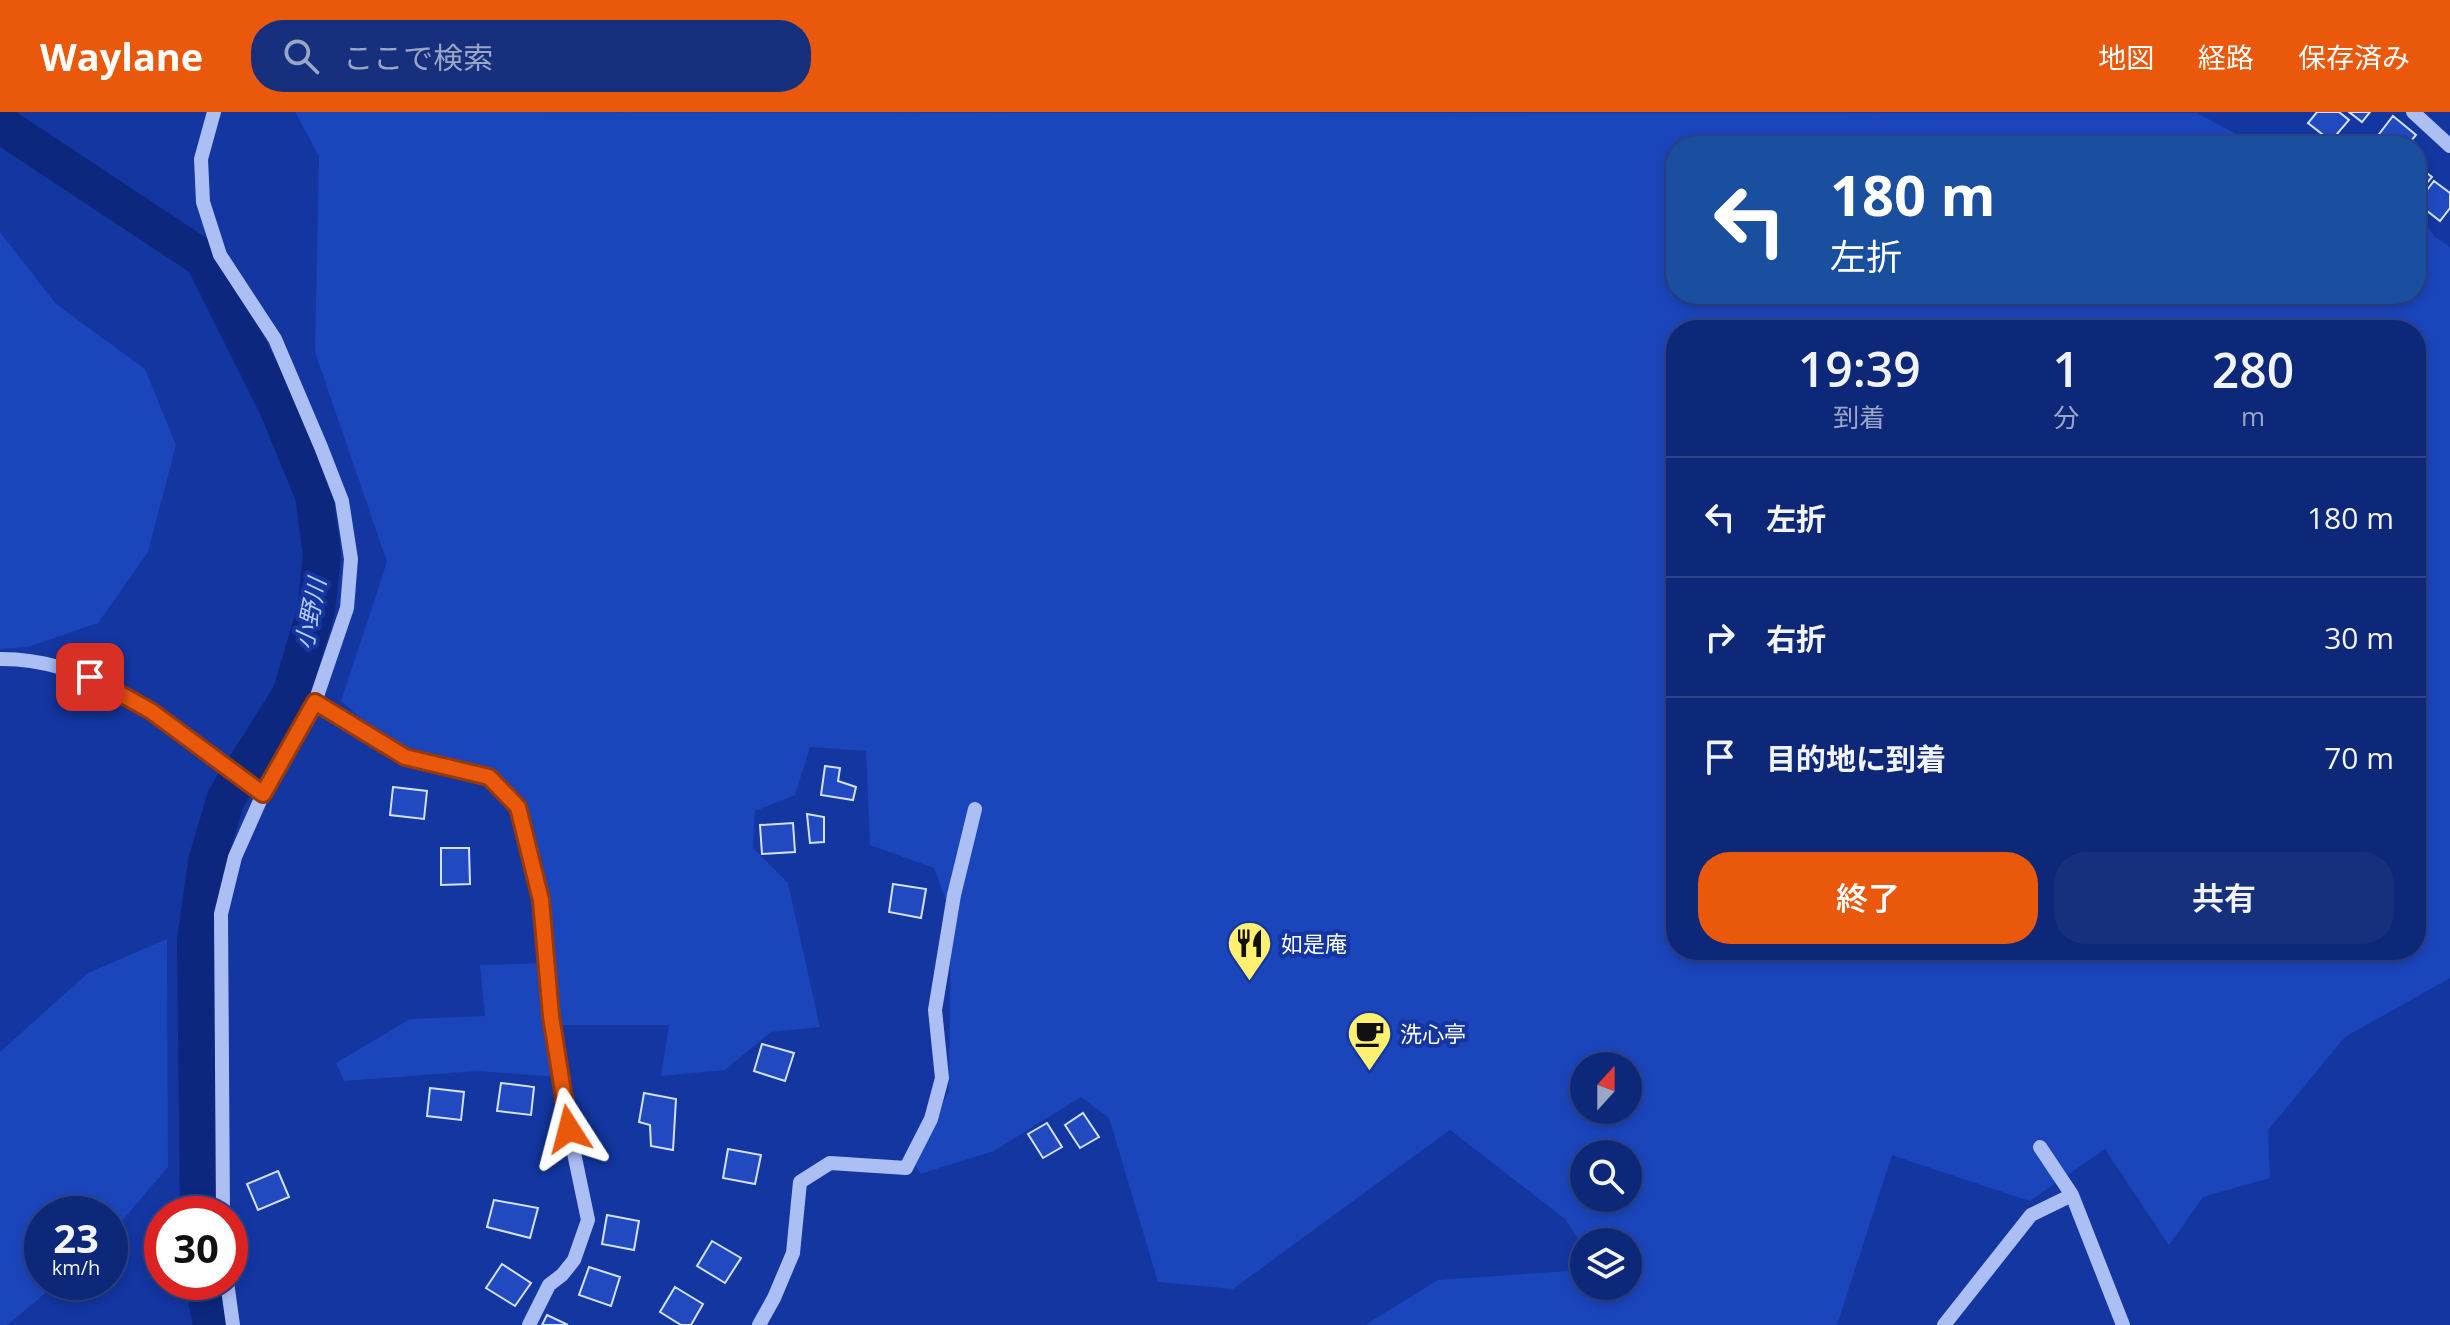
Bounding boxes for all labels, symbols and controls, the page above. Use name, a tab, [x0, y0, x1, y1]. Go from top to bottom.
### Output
search box	[251, 20, 811, 92]
text: Waylane	[40, 30, 203, 82]
icon: search	[279, 34, 323, 78]
text: ここで検索	[343, 37, 493, 78]
text: 地図	[2098, 38, 2154, 76]
text: 経路	[2198, 38, 2254, 76]
text: 保存済み	[2298, 38, 2410, 76]
text: 180 m	[1830, 156, 1996, 232]
icon: left	[1698, 168, 1802, 272]
text: 左折	[1830, 232, 1902, 281]
text: 19:39	[1798, 336, 1921, 401]
text: 1	[2053, 336, 2080, 401]
text: 280	[2212, 337, 2294, 402]
text: m	[2241, 398, 2265, 434]
text: 到着	[1833, 399, 1885, 435]
text: 分	[2053, 399, 2079, 435]
icon: left	[1698, 495, 1742, 539]
text: 180 m	[2307, 497, 2394, 538]
text: 左折	[1766, 498, 1826, 539]
water label: 小野川	[286, 572, 333, 652]
icon: right	[1698, 615, 1742, 659]
text: 30 m	[2324, 617, 2394, 658]
text: 右折	[1766, 618, 1826, 659]
pin	[56, 643, 124, 711]
icon: arrive	[68, 655, 112, 699]
icon: arrive	[1698, 735, 1742, 779]
text: 70 m	[2324, 737, 2394, 778]
text: 目的地に到着	[1766, 738, 1946, 779]
button: 終了	[1698, 852, 2038, 944]
button: 共有	[2054, 852, 2394, 944]
restaurant icon: 如是庵	[1226, 920, 1274, 983]
place label: 如是庵	[1281, 928, 1347, 958]
cafe icon: 洗心亭	[1345, 1010, 1393, 1073]
place label: 洗心亭	[1400, 1018, 1466, 1048]
north arrow	[1570, 1052, 1642, 1124]
map controls	[1570, 1052, 1642, 1300]
position arrow	[527, 1087, 611, 1171]
button: search	[1570, 1140, 1642, 1212]
speed limit sign: 30	[144, 1196, 248, 1300]
text: 23	[53, 1210, 99, 1265]
button: layers	[1570, 1228, 1642, 1300]
text: km/h	[52, 1254, 100, 1281]

